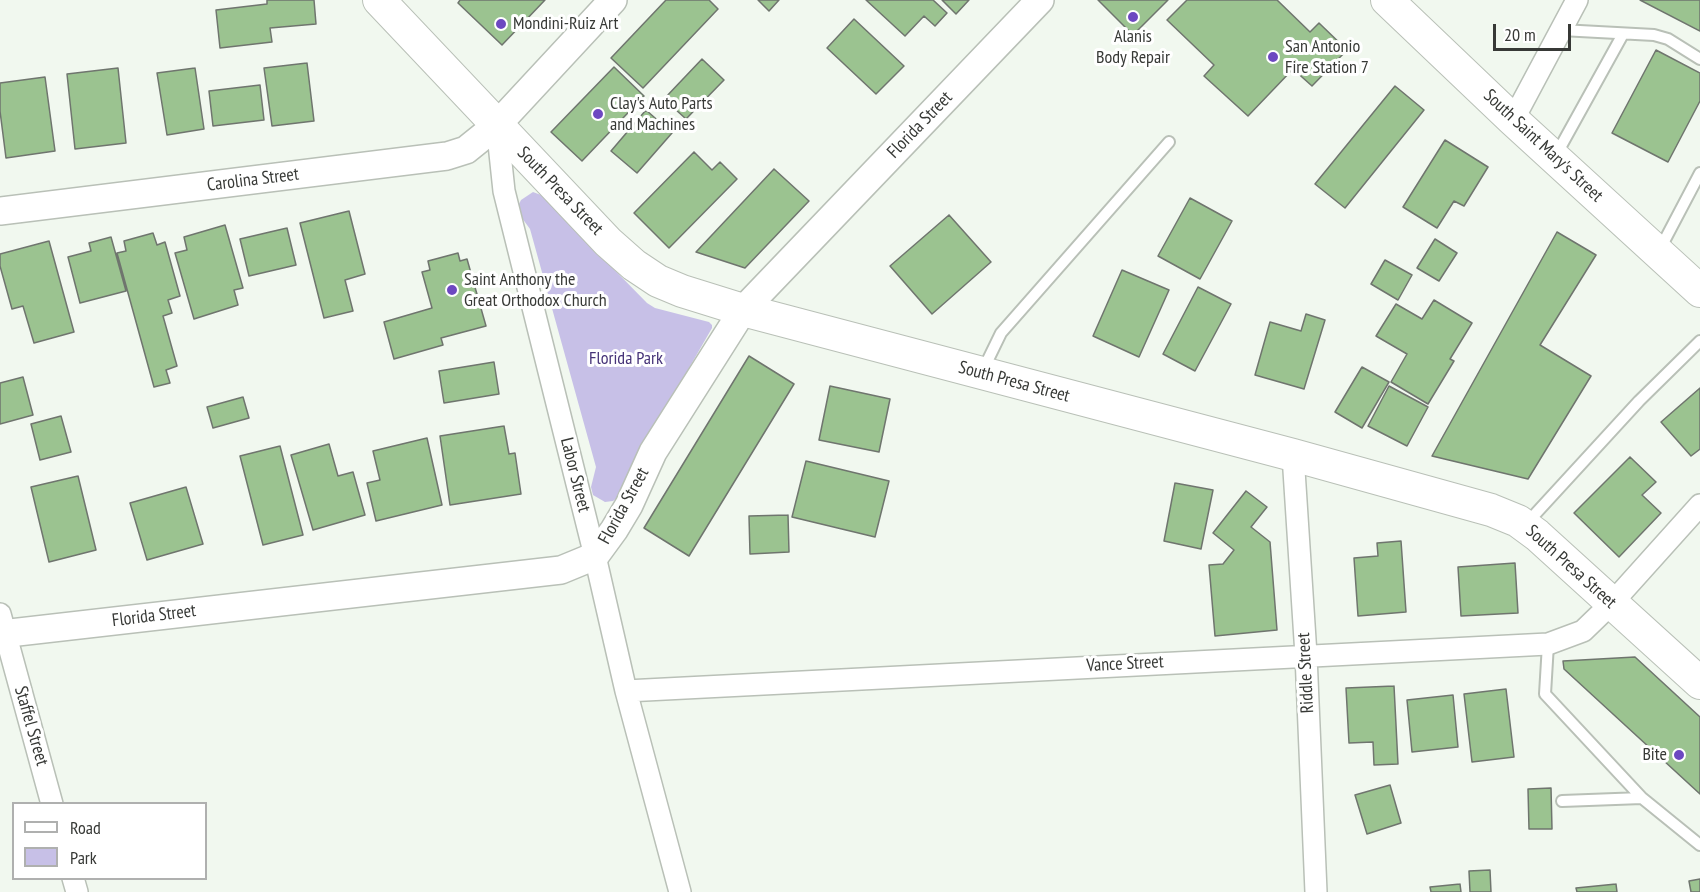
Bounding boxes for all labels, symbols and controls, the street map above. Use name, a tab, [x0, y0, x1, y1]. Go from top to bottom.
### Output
marker: Alanis Body Repair	[1126, 10, 1140, 24]
scale bar	[1496, 12, 1574, 50]
place label: Mondini-Ruiz Art	[513, 13, 618, 35]
marker: Mondini-Ruiz Art	[494, 17, 508, 31]
text: 20 m	[1504, 23, 1536, 46]
place label: Alanis Body Repair	[1096, 26, 1170, 68]
place label: San Antonio Fire Station 7	[1285, 36, 1369, 78]
marker: San Antonio Fire Station 7	[1266, 50, 1280, 64]
street label: South Saint Mary's Street	[1479, 85, 1607, 207]
street label: Florida Street	[883, 87, 957, 163]
place label: Clay's Auto Parts and Machines	[610, 93, 713, 136]
marker: Clay's Auto Parts and Machines	[591, 107, 605, 121]
street label: South Presa Street	[513, 142, 607, 240]
street label: Carolina Street	[206, 164, 300, 196]
place label: Saint Anthony the Great Orthodox Church	[464, 269, 607, 312]
marker: Saint Anthony the Great Orthodox Church	[445, 283, 459, 297]
park label: Florida Park	[589, 348, 663, 370]
street label: South Presa Street	[956, 357, 1072, 407]
street label: Labor Street	[555, 436, 595, 514]
street label: Florida Street	[594, 464, 654, 548]
street label: South Presa Street	[1521, 521, 1621, 613]
street label: Florida Street	[111, 600, 197, 632]
street label: Riddle Street	[1293, 632, 1319, 714]
street label: Vance Street	[1086, 651, 1164, 677]
street label: Staffel Street	[9, 684, 53, 768]
place label: Bite	[1642, 744, 1667, 766]
marker: Bite	[1672, 748, 1686, 762]
legend	[12, 802, 207, 880]
text: Road	[70, 816, 101, 839]
text: Park	[70, 846, 97, 869]

